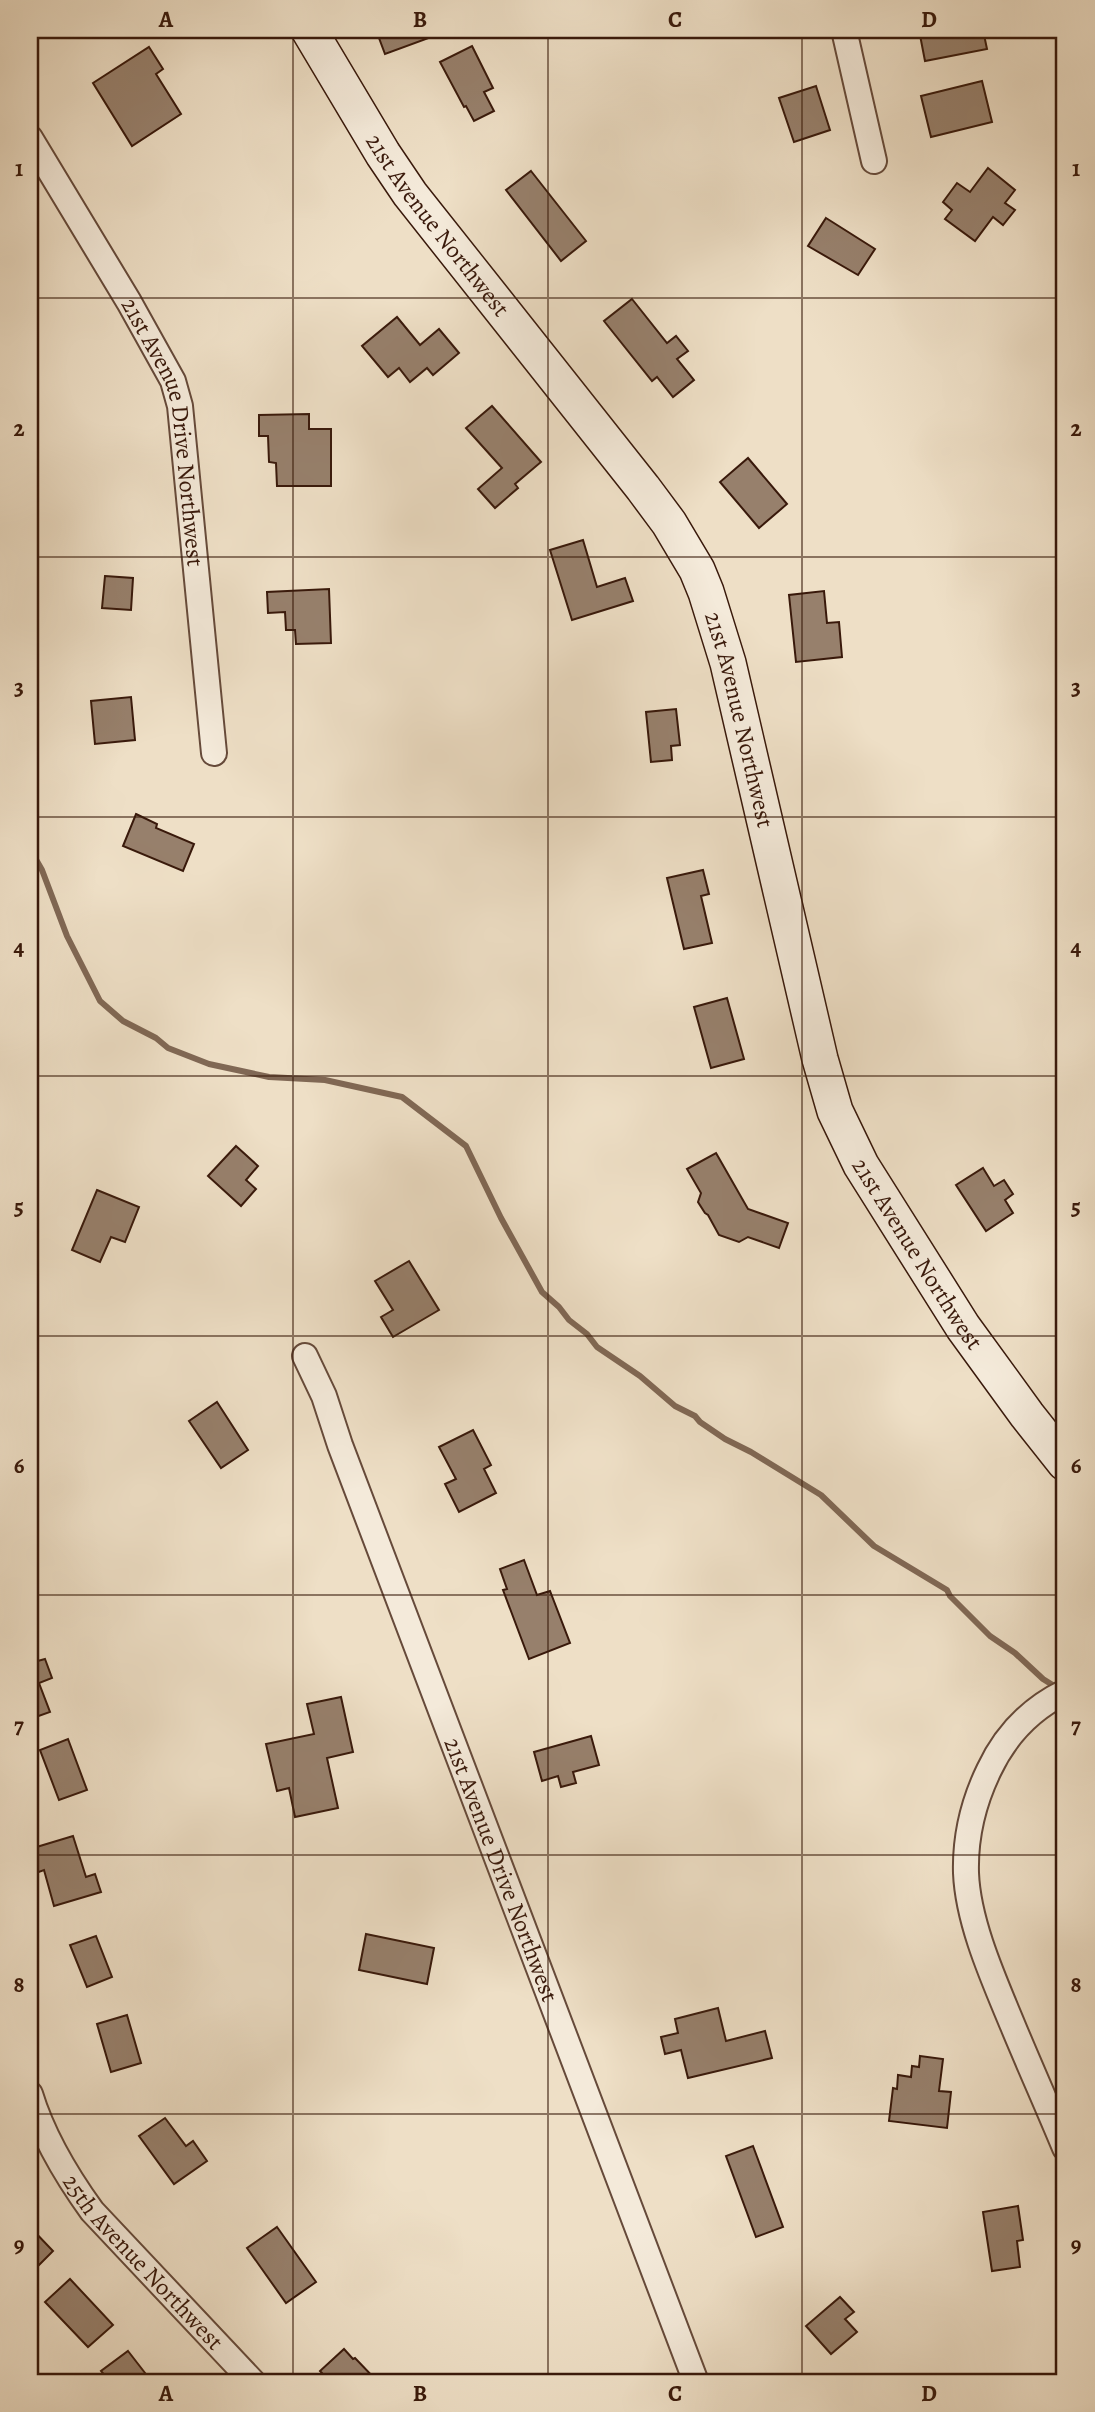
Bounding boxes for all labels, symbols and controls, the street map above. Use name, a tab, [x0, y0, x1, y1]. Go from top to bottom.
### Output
text: A	[158, 4, 174, 35]
text: B	[413, 4, 427, 35]
text: C	[668, 4, 682, 35]
text: D	[921, 4, 937, 35]
street label: 21st Avenue Northwest	[358, 128, 517, 323]
text: 1	[15, 153, 23, 184]
text: 1	[1072, 153, 1080, 184]
street label: 21st Avenue Drive Northwest	[114, 292, 212, 568]
text: 2	[13, 413, 25, 444]
text: 2	[1070, 413, 1082, 444]
street label: 21st Avenue Northwest	[697, 608, 782, 831]
text: 3	[14, 672, 24, 703]
text: 3	[1071, 672, 1081, 703]
text: 4	[14, 932, 25, 963]
text: 4	[1071, 932, 1082, 963]
street label: 21st Avenue Northwest	[845, 1152, 990, 1356]
text: 5	[14, 1191, 24, 1222]
text: 5	[1071, 1191, 1081, 1222]
text: 6	[14, 1450, 25, 1481]
text: 6	[1071, 1450, 1082, 1481]
text: 7	[14, 1710, 24, 1741]
text: 7	[1071, 1710, 1081, 1741]
street label: 21st Avenue Drive Northwest	[437, 1733, 566, 2006]
text: 8	[13, 1969, 25, 2000]
text: 8	[1070, 1969, 1082, 2000]
street label: 25th Avenue Northwest	[55, 2168, 231, 2357]
text: 9	[14, 2229, 24, 2260]
text: 9	[1071, 2229, 1081, 2260]
text: A	[158, 2378, 174, 2409]
text: B	[413, 2378, 427, 2409]
text: C	[668, 2378, 682, 2409]
text: D	[921, 2378, 937, 2409]

